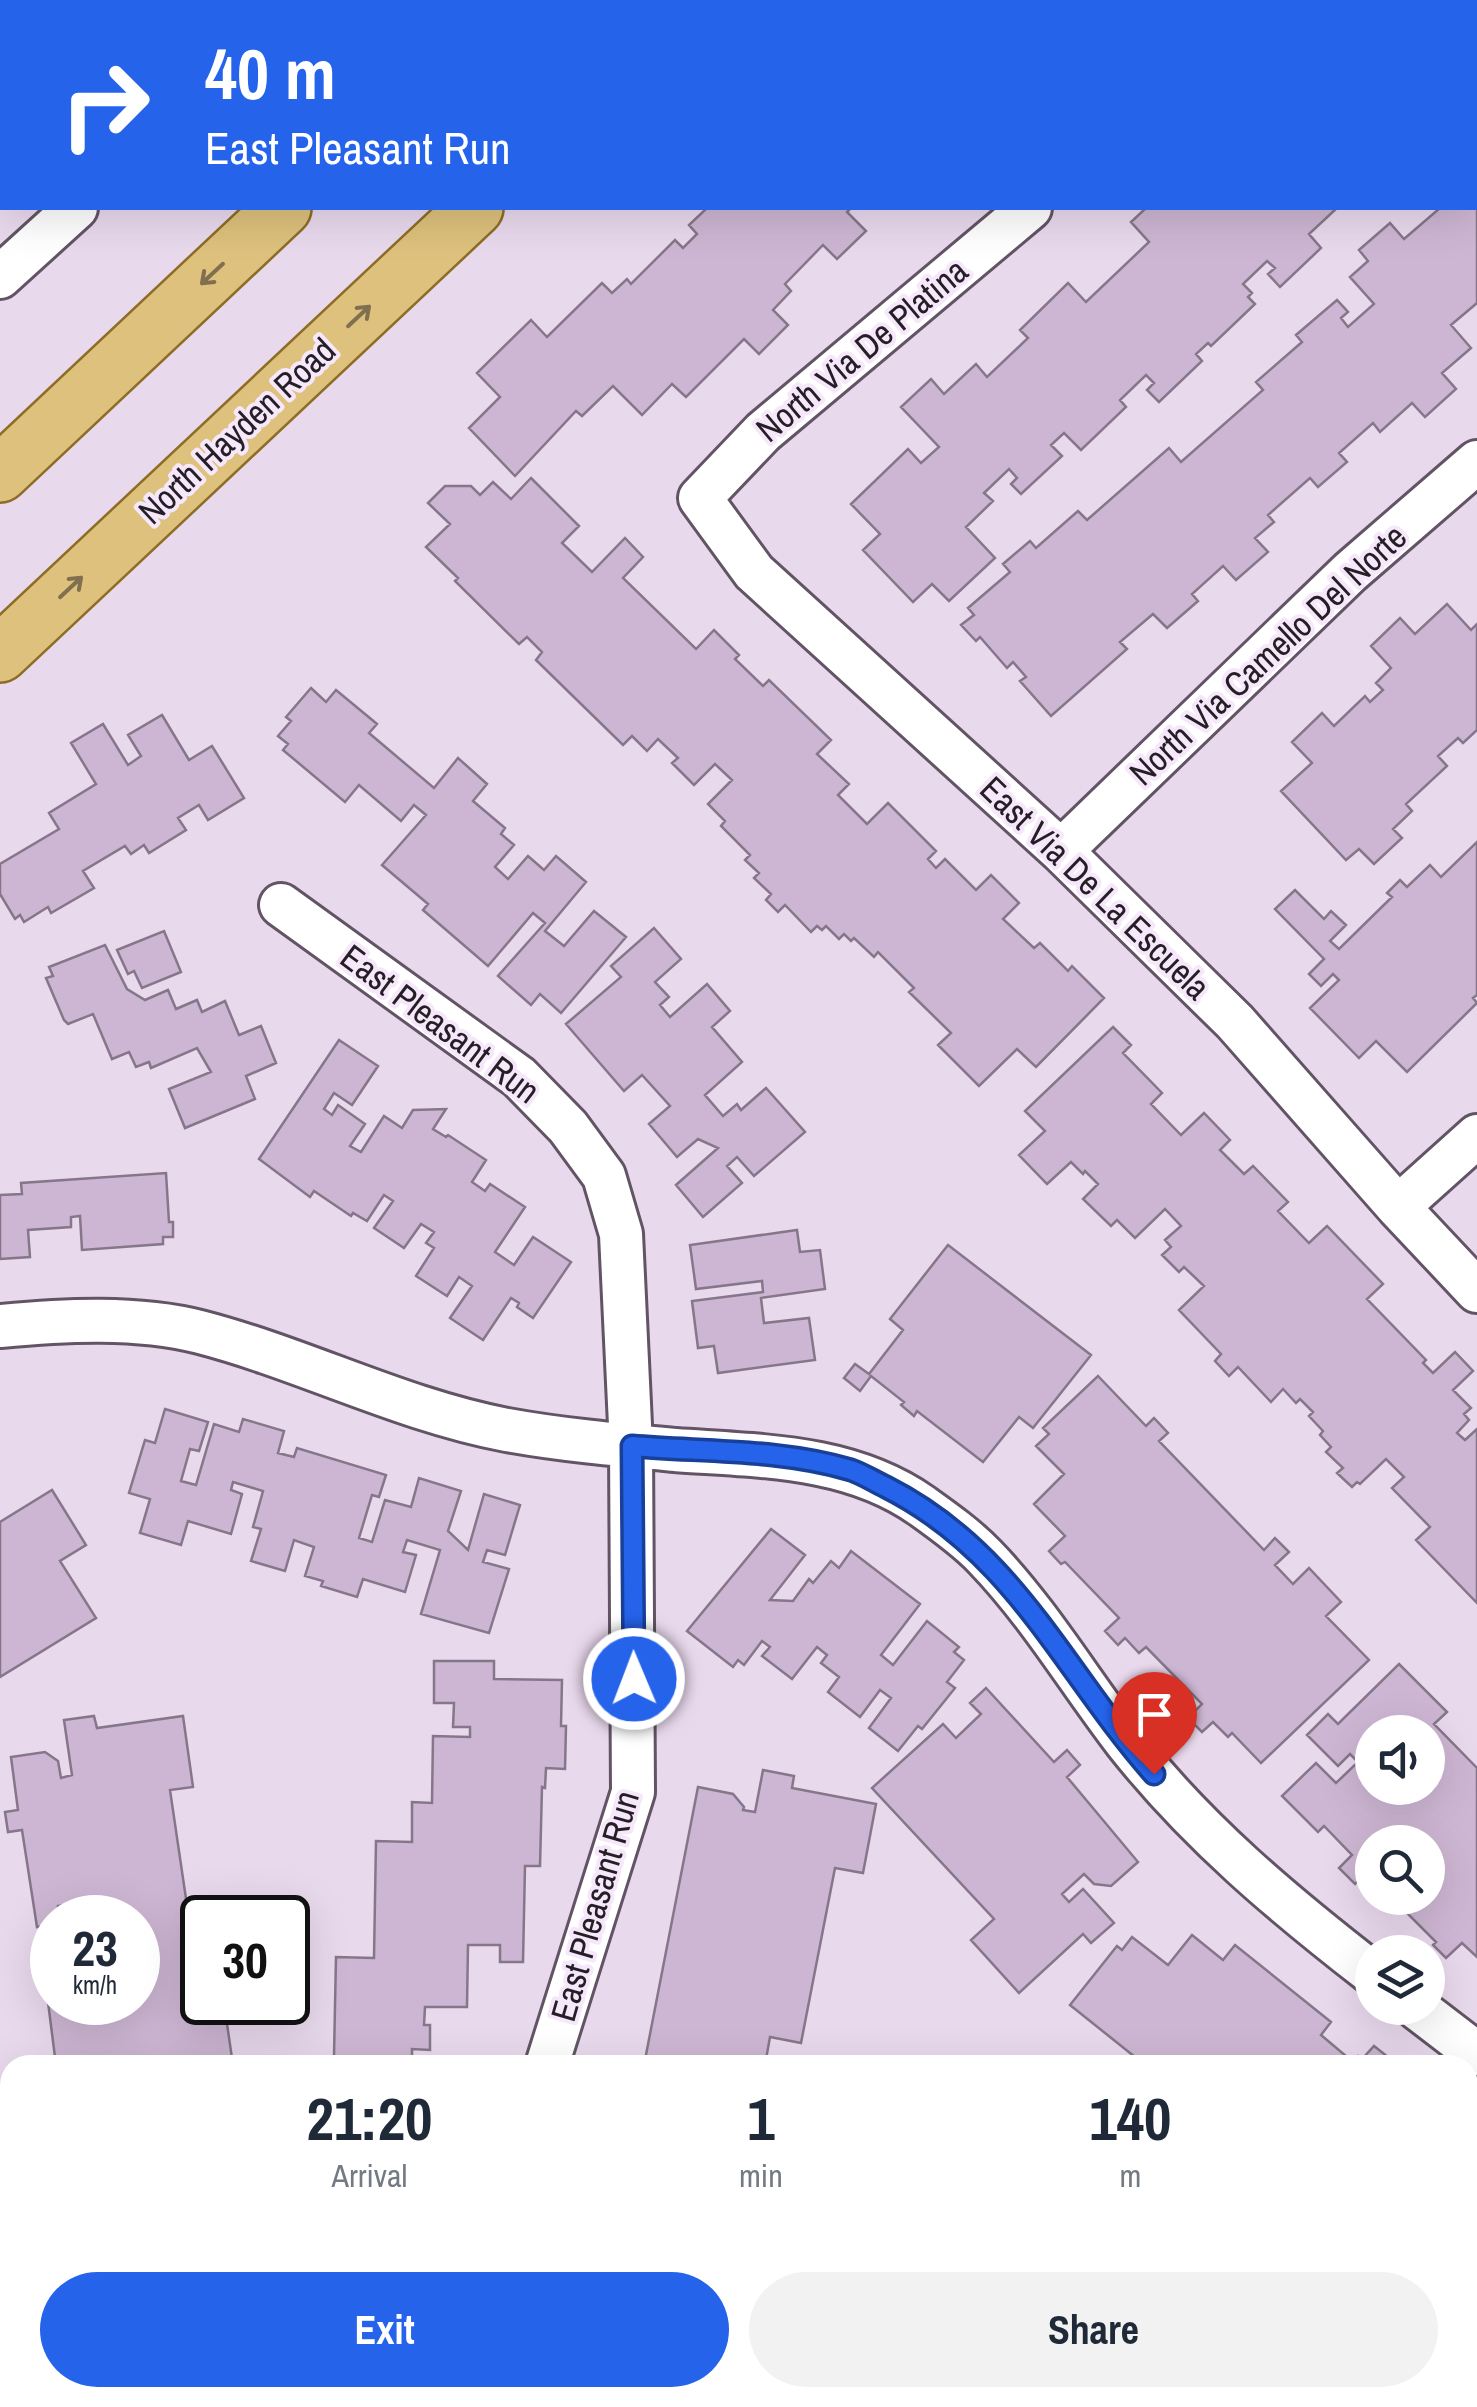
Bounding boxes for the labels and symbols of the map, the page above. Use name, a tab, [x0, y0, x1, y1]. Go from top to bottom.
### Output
street label: North Via De Platina	[746, 247, 977, 452]
one-way arrow	[200, 262, 224, 286]
one-way arrow	[346, 305, 371, 328]
street label: North Hayden Road	[128, 327, 345, 534]
street label: North Via Camello Del Norte	[1119, 514, 1416, 796]
one-way arrow	[58, 576, 83, 599]
street label: East Via De La Escuela	[970, 766, 1221, 1010]
street label: East Pleasant Run	[331, 933, 549, 1114]
position arrow	[582, 1627, 686, 1731]
pin	[1112, 1672, 1197, 1775]
street label: East Pleasant Run	[539, 1785, 650, 2027]
speed limit sign: 30	[180, 1895, 310, 2025]

